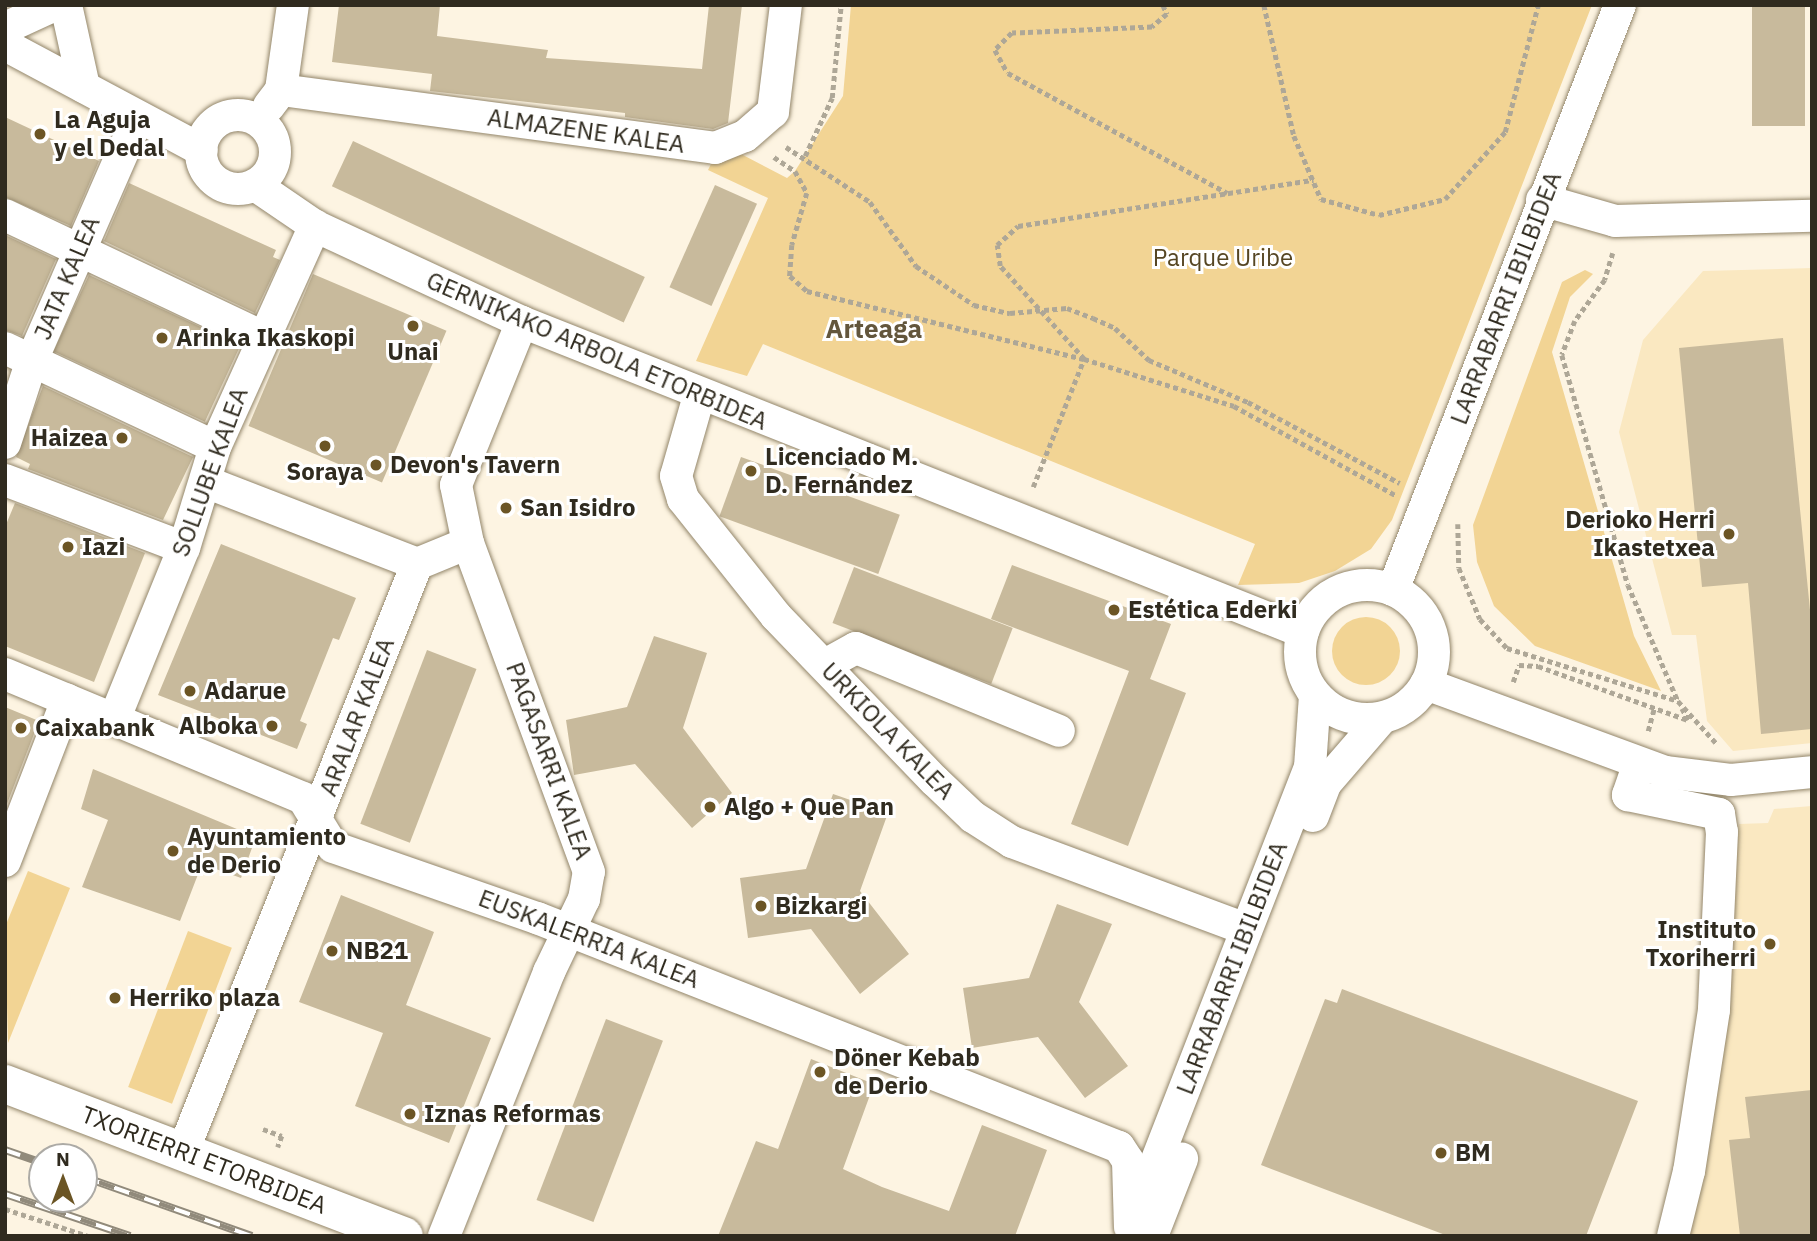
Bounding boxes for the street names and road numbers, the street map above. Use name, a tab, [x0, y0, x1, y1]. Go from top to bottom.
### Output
street label: ALMAZENE KALEA	[486, 103, 686, 159]
street label: LARRABARRI IBILBIDEA	[1444, 168, 1568, 428]
street label: JATA KALEA	[28, 212, 106, 344]
street label: GERNIKAKO ARBOLA ETORBIDEA	[422, 266, 772, 436]
street label: SOLLUBE KALEA	[166, 383, 254, 561]
street label: ARALAR KALEA	[314, 634, 400, 800]
street label: URKIOLA KALEA	[815, 657, 961, 805]
street label: PAGASARRI KALEA	[500, 658, 598, 864]
street label: LARRABARRI IBILBIDEA	[1170, 838, 1294, 1098]
street label: EUSKALERRIA KALEA	[475, 884, 703, 994]
street label: TXORIERRI ETORBIDEA	[77, 1100, 331, 1220]

